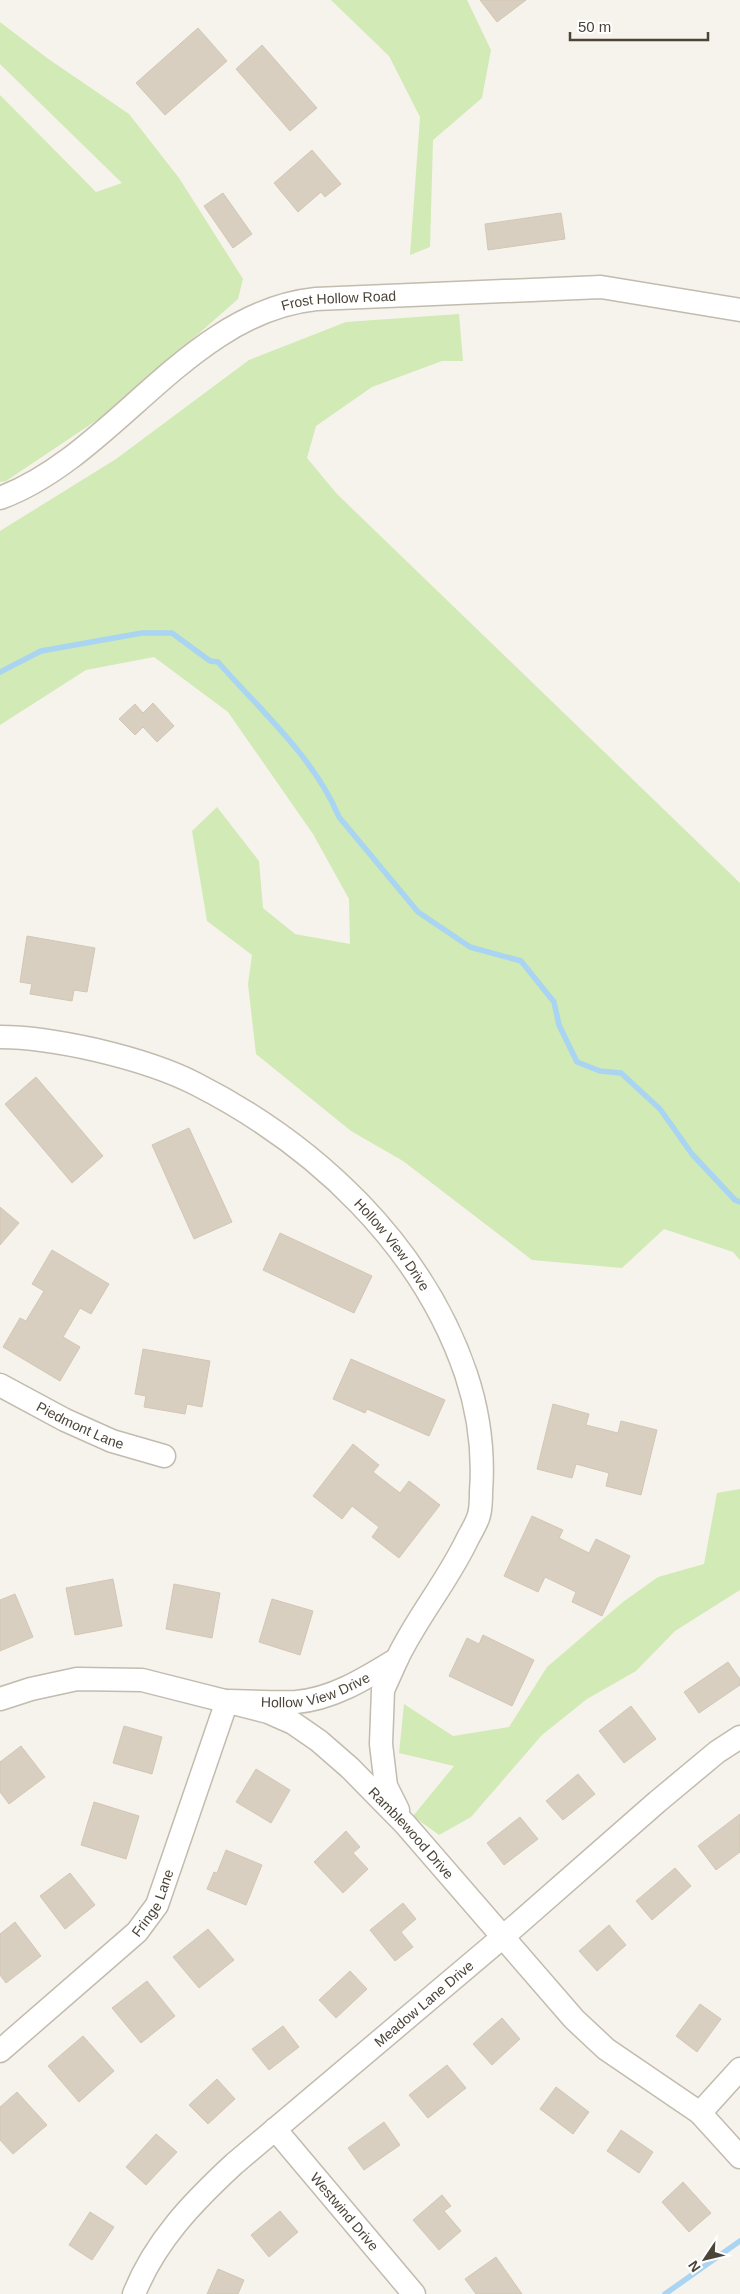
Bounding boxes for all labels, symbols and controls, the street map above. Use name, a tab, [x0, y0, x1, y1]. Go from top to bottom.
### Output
scale bar	[570, 10, 708, 42]
text: 50 m	[578, 18, 611, 35]
street label: Frost Hollow Road	[279, 288, 396, 314]
street label: Hollow View Drive	[351, 1195, 433, 1294]
street label: Piedmont Lane	[34, 1398, 126, 1452]
street label: Hollow View Drive	[261, 1669, 373, 1710]
street label: Ramblewood Drive	[365, 1784, 457, 1882]
street label: Fringe Lane	[128, 1867, 177, 1940]
street label: Meadow Lane Drive	[371, 1957, 477, 2050]
street label: Westwind Drive	[307, 2169, 382, 2254]
north arrow	[680, 2234, 730, 2284]
text: N	[685, 2258, 704, 2275]

